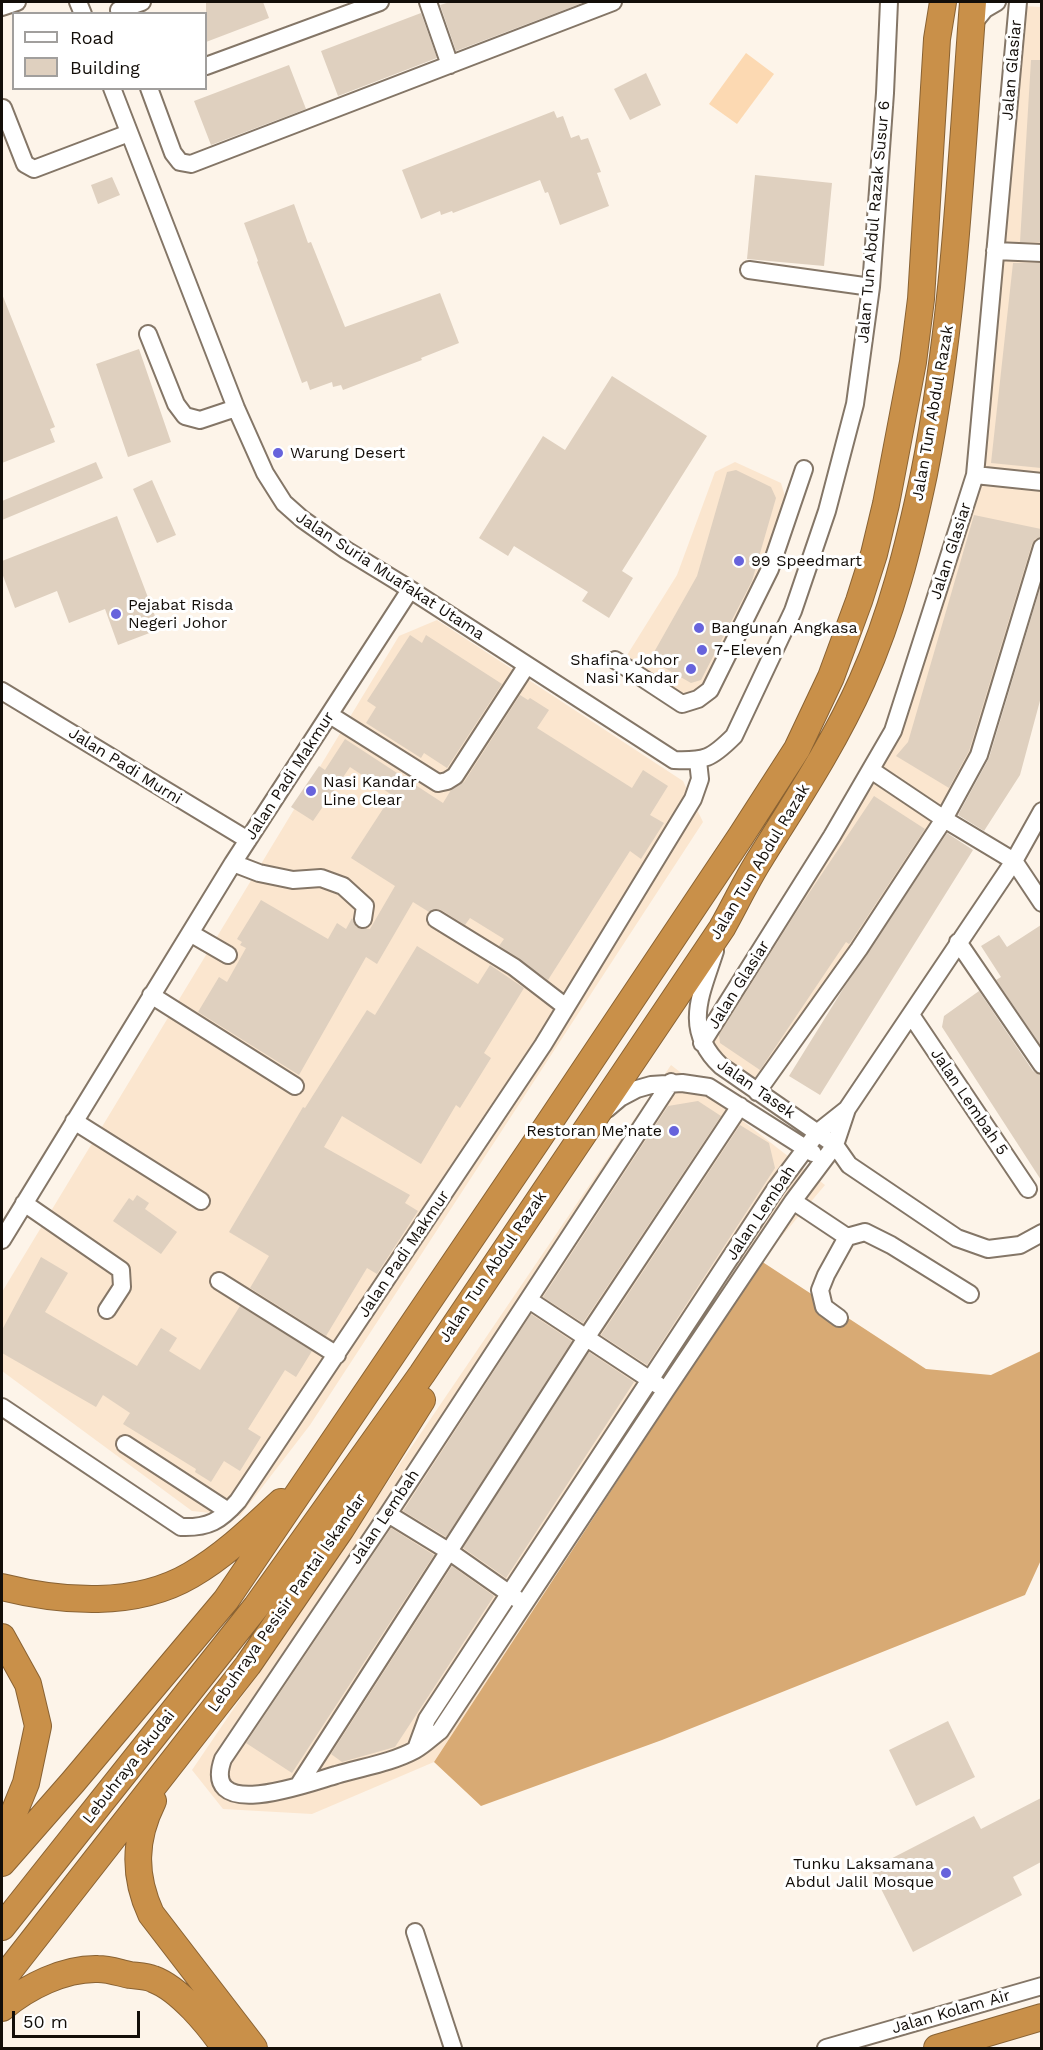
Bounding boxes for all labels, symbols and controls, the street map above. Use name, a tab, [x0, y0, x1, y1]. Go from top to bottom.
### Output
legend	[12, 12, 207, 90]
street label: Jalan Glasiar	[998, 19, 1026, 121]
text: Road	[70, 27, 114, 48]
text: Building	[70, 57, 140, 78]
street label: Jalan Tun Abdul Razak Susur 6	[854, 100, 894, 344]
street label: Jalan Tun Abdul Razak	[908, 324, 958, 502]
place label: Warung Desert	[290, 443, 405, 463]
marker: Warung Desert	[271, 446, 285, 460]
street label: Jalan Glasiar	[926, 500, 976, 602]
street label: Jalan Suria Muafakat Utama	[292, 508, 488, 644]
place label: 99 Speedmart	[751, 551, 862, 571]
marker: 99 Speedmart	[732, 554, 746, 568]
place label: Pejabat Risda Negeri Johor	[128, 595, 233, 633]
marker: Pejabat Risda Negeri Johor	[109, 607, 123, 621]
place label: Bangunan Angkasa	[711, 618, 858, 638]
marker: Bangunan Angkasa	[692, 621, 706, 635]
place label: 7-Eleven	[714, 640, 782, 660]
marker: 7-Eleven	[695, 643, 709, 657]
place label: Shafina Johor Nasi Kandar	[570, 650, 679, 688]
marker: Shafina Johor Nasi Kandar	[684, 662, 698, 676]
street label: Jalan Padi Makmur	[241, 708, 339, 844]
street label: Jalan Padi Murni	[65, 723, 185, 809]
place label: Nasi Kandar Line Clear	[323, 772, 417, 810]
street label: Jalan Tun Abdul Razak	[706, 781, 814, 943]
marker: Nasi Kandar Line Clear	[304, 784, 318, 798]
street label: Jalan Glasiar	[704, 937, 774, 1033]
street label: Jalan Lembah 5	[926, 1045, 1012, 1159]
street label: Jalan Tasek	[713, 1055, 799, 1123]
place label: Restoran Me’nate	[526, 1121, 662, 1141]
marker: Restoran Me’nate	[667, 1124, 681, 1138]
street label: Jalan Lembah	[722, 1162, 800, 1264]
street label: Jalan Padi Makmur	[354, 1187, 454, 1321]
street label: Jalan Tun Abdul Razak	[435, 1188, 551, 1346]
street label: Jalan Lembah	[346, 1466, 424, 1568]
street label: Lebuhraya Pesisir Pantai Iskandar	[204, 1490, 370, 1716]
street label: Lebuhraya Skudai	[79, 1707, 179, 1827]
place label: Tunku Laksamana Abdul Jalil Mosque	[785, 1854, 934, 1892]
marker: Tunku Laksamana Abdul Jalil Mosque	[939, 1866, 953, 1880]
street label: Jalan Kolam Air	[889, 1986, 1013, 2038]
scale bar	[15, 1999, 142, 2037]
text: 50 m	[23, 2011, 68, 2032]

